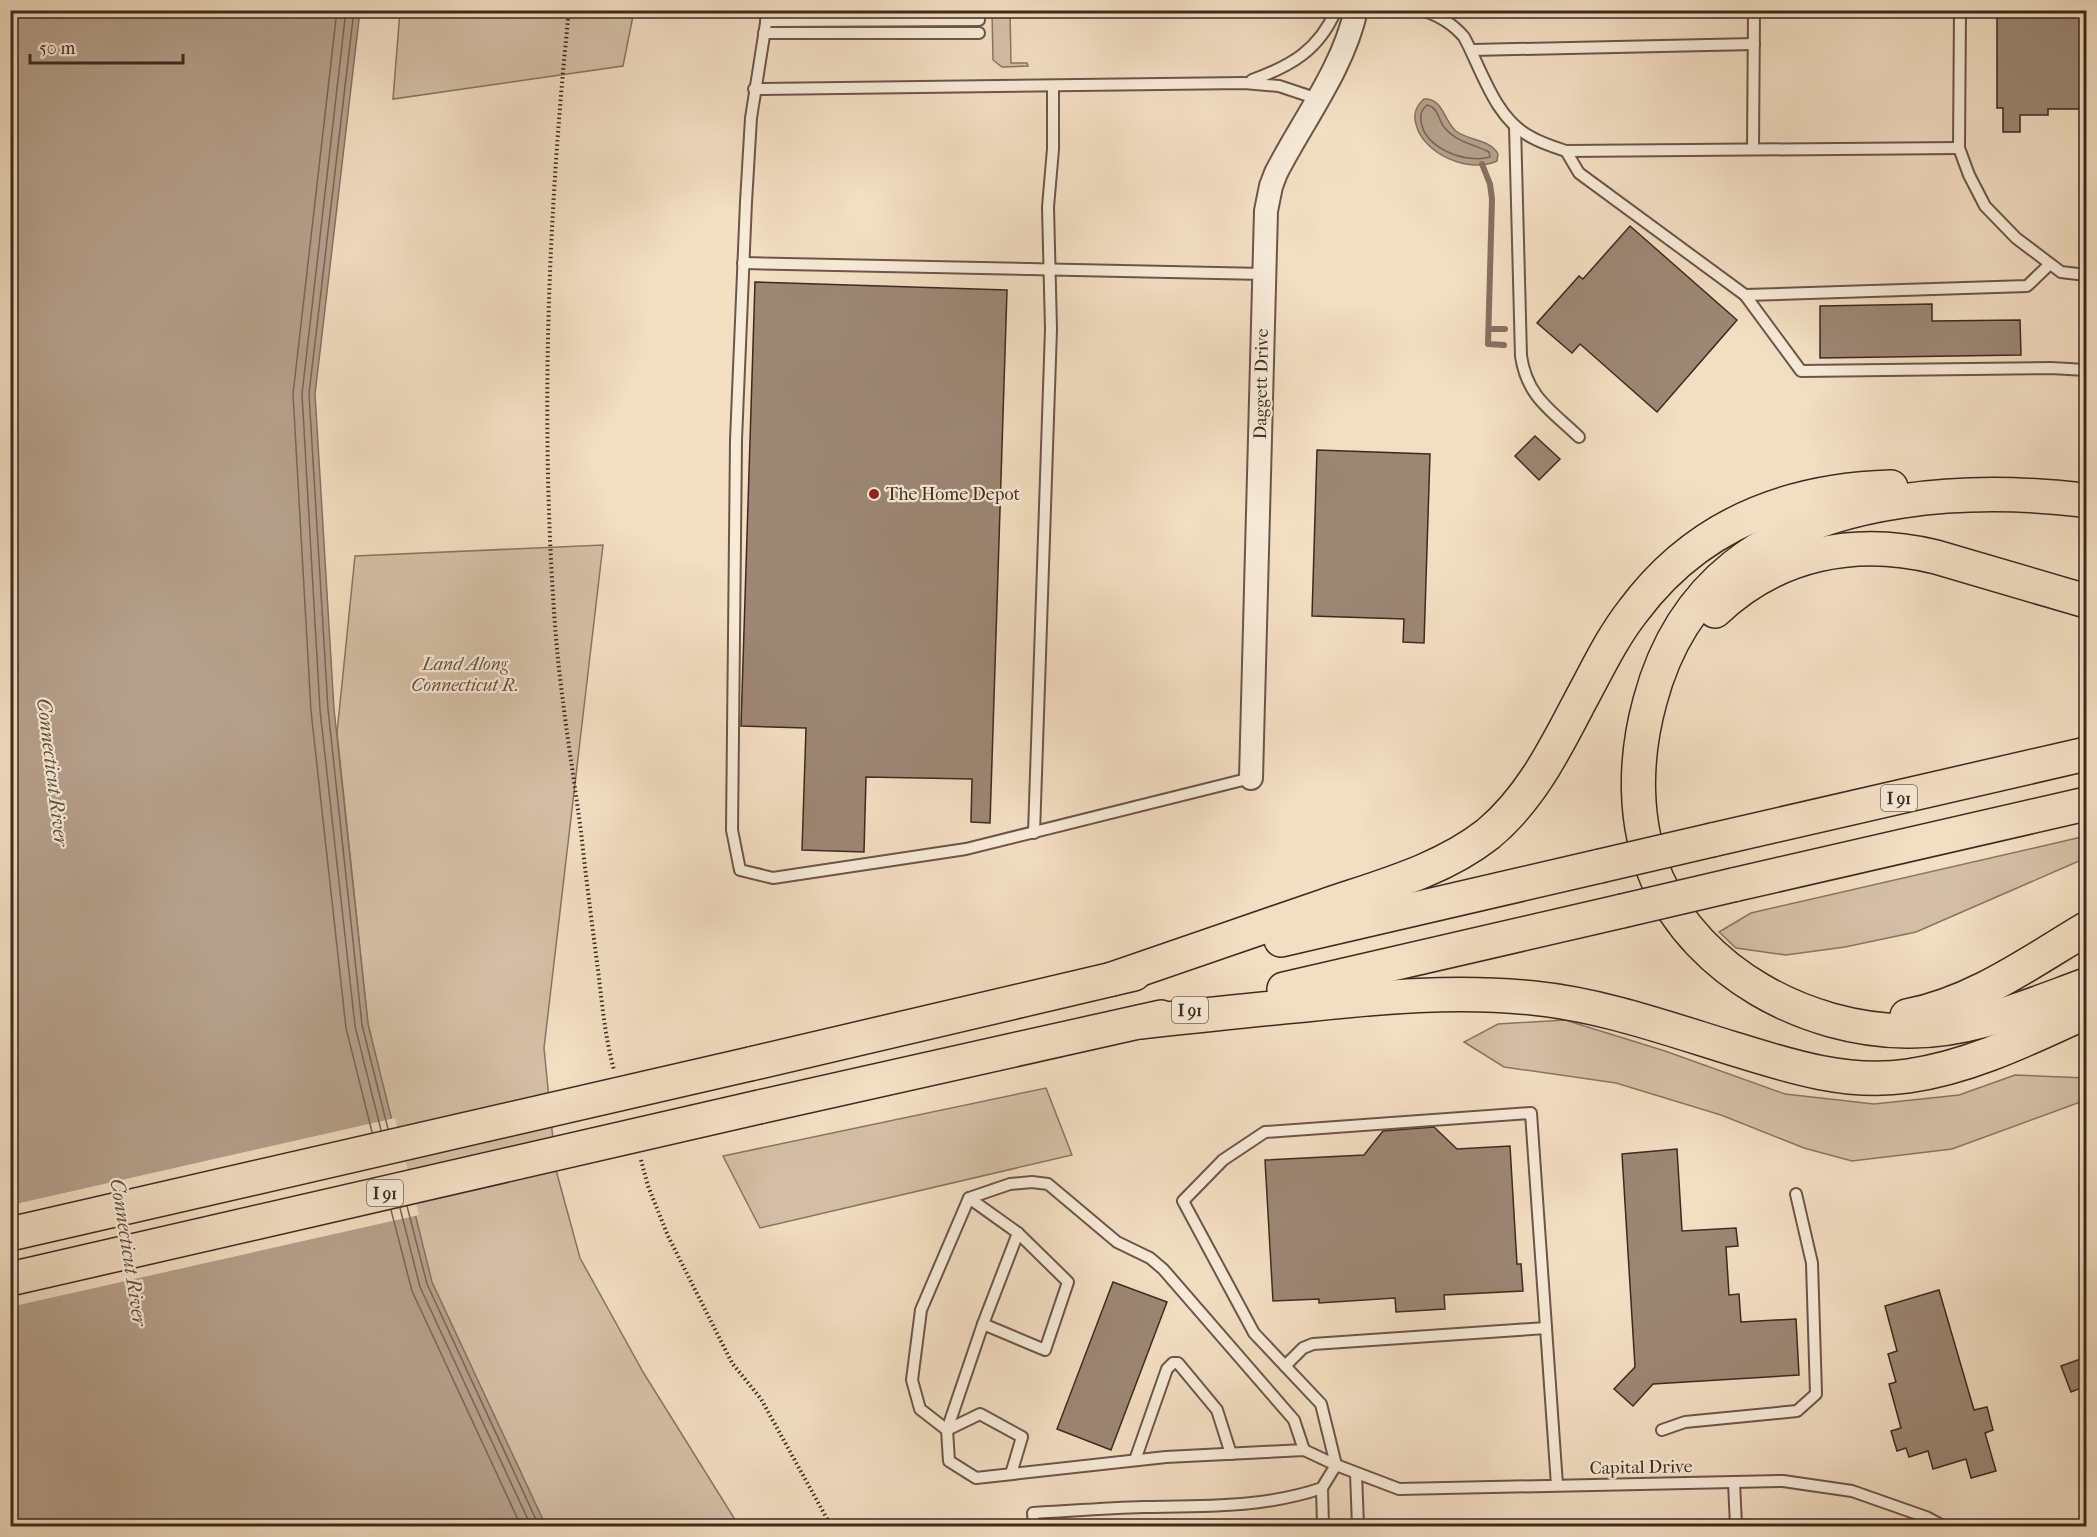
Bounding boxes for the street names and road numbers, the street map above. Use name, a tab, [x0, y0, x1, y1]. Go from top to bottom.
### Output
street label: Daggett Drive	[1250, 328, 1273, 440]
road number: I 91	[1881, 785, 1917, 811]
road number: I 91	[1172, 997, 1208, 1023]
road number: I 91	[367, 1180, 403, 1206]
street label: Capital Drive	[1589, 1456, 1693, 1479]

